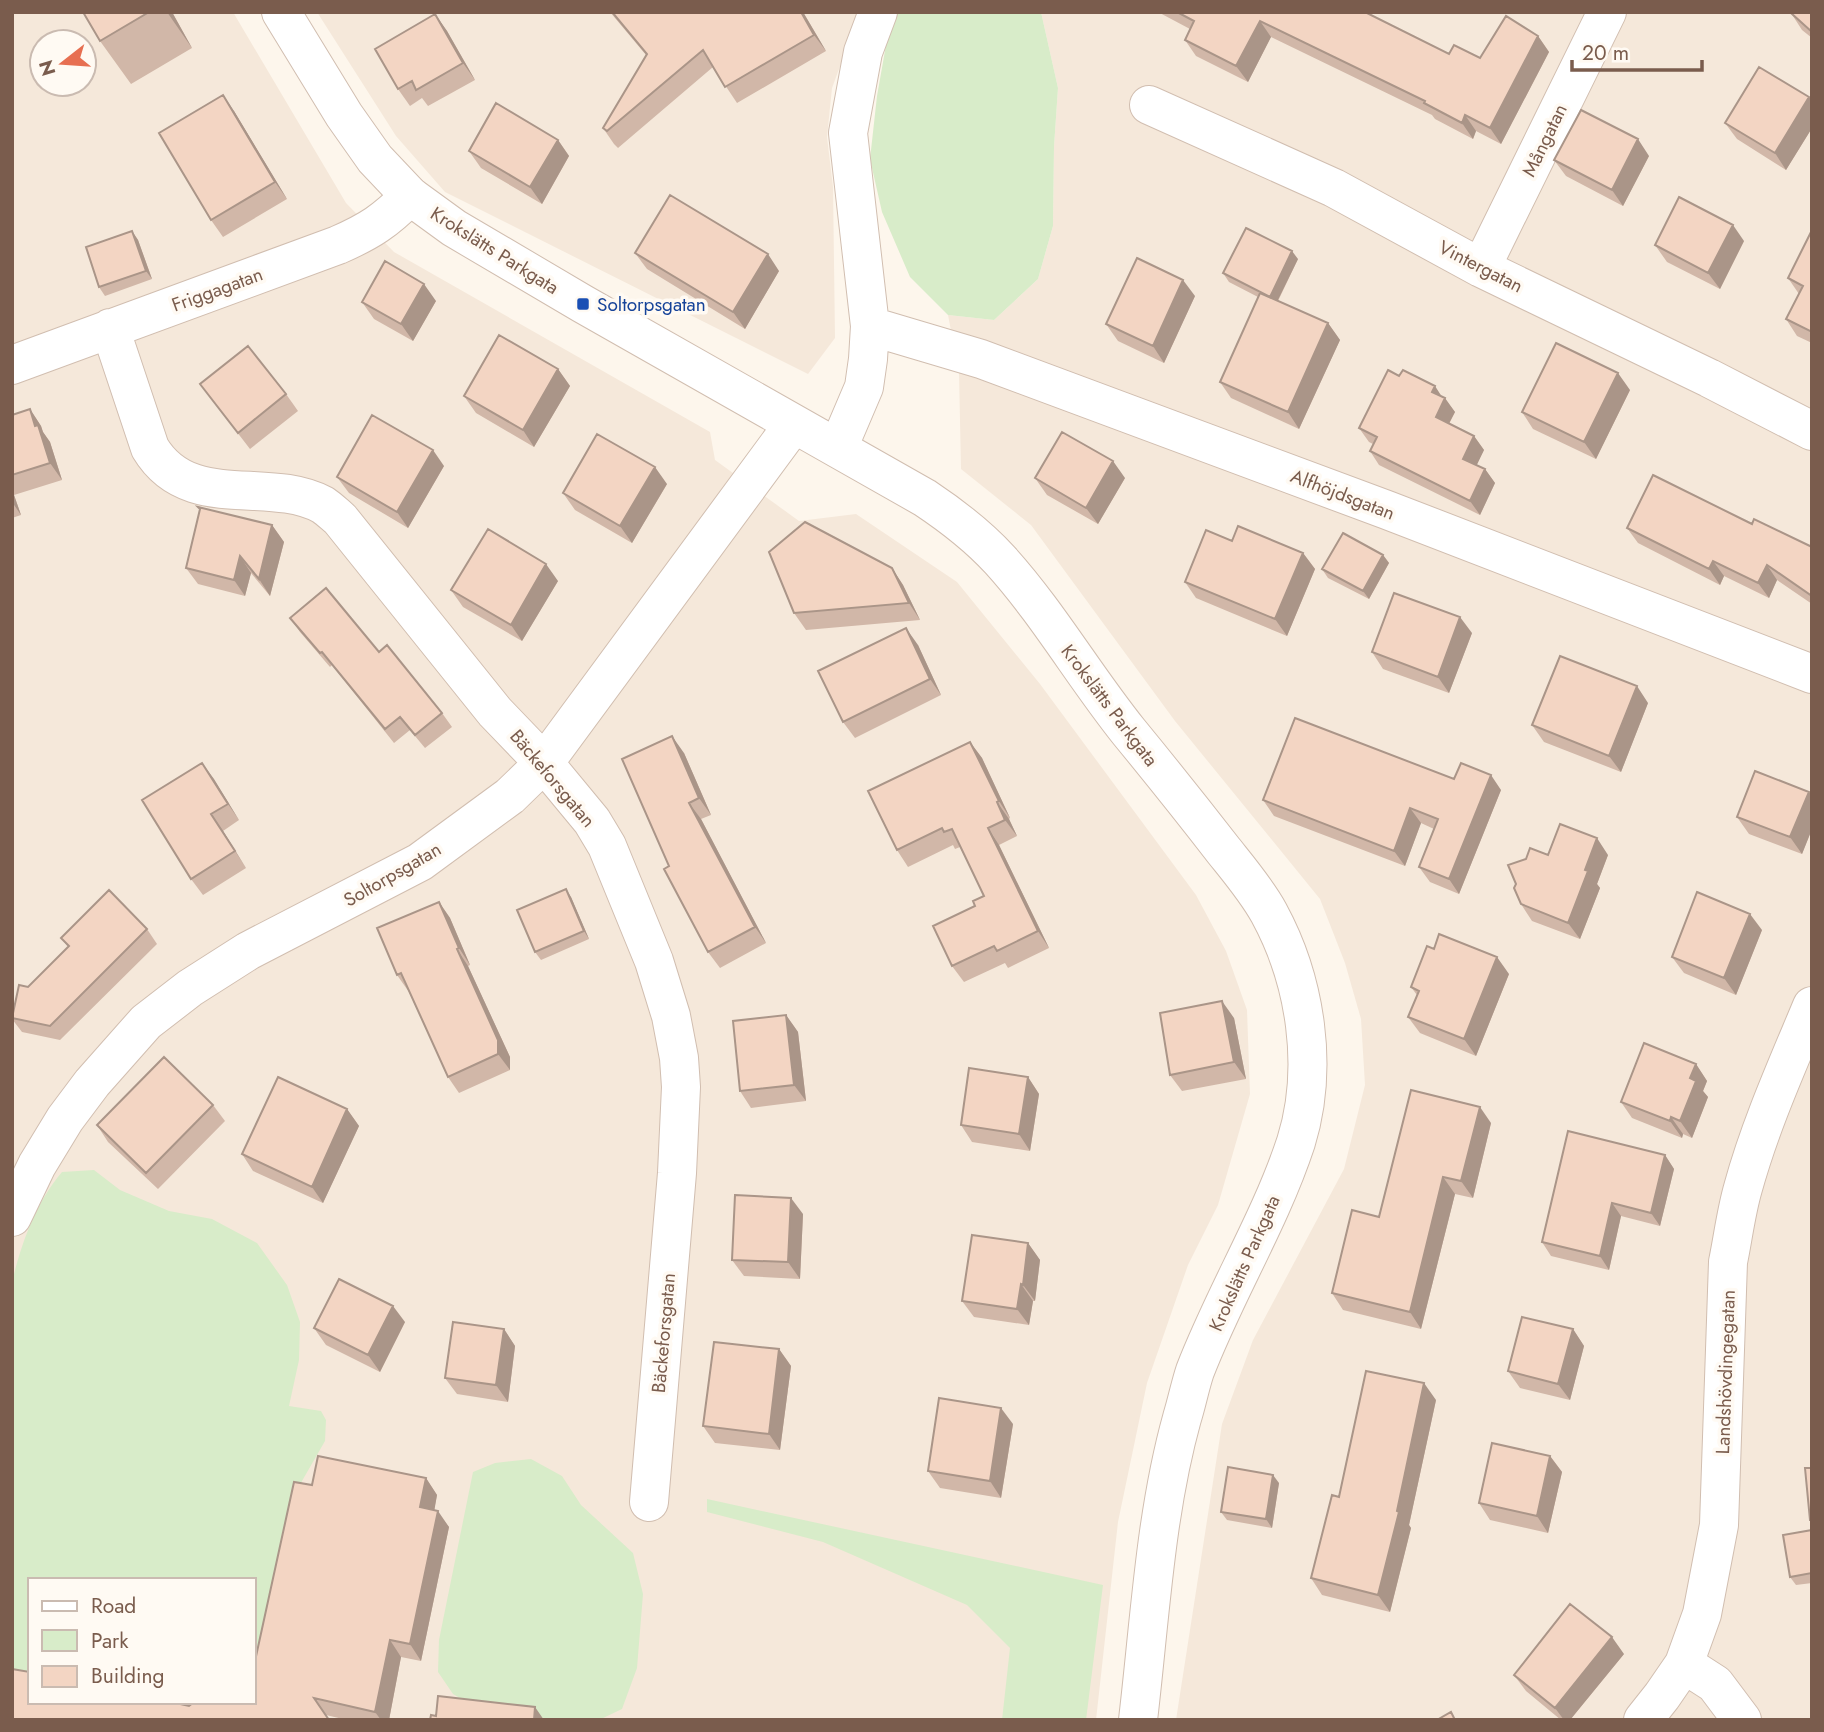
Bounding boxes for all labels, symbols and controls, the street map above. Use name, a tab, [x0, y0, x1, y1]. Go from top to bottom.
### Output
north arrow	[28, 28, 98, 98]
scale bar	[1572, 28, 1702, 72]
text: 20 m	[1582, 38, 1629, 68]
text: N	[32, 57, 62, 79]
street label: Mångatan	[1515, 99, 1574, 181]
street label: Krokslätts Parkgata	[425, 200, 564, 301]
street label: Vintergatan	[1434, 234, 1528, 299]
street label: Friggagatan	[168, 261, 266, 318]
place label: Soltorpsgatan	[597, 291, 706, 318]
marker: Soltorpsgatan	[575, 296, 591, 312]
street label: Alfhöjdsgatan	[1287, 462, 1399, 527]
street label: Krokslätts Parkgata	[1055, 639, 1165, 772]
street label: Bäckeforsgatan	[504, 724, 602, 833]
street label: Soltorpsgatan	[338, 836, 446, 913]
street label: Krokslätts Parkgata	[1202, 1191, 1287, 1336]
street label: Bäckeforsgatan	[645, 1272, 682, 1394]
street label: Landshövdingegatan	[1709, 1289, 1742, 1455]
legend	[28, 1578, 256, 1704]
text: Road	[91, 1591, 136, 1621]
text: Park	[91, 1626, 129, 1656]
text: Building	[91, 1661, 164, 1691]

